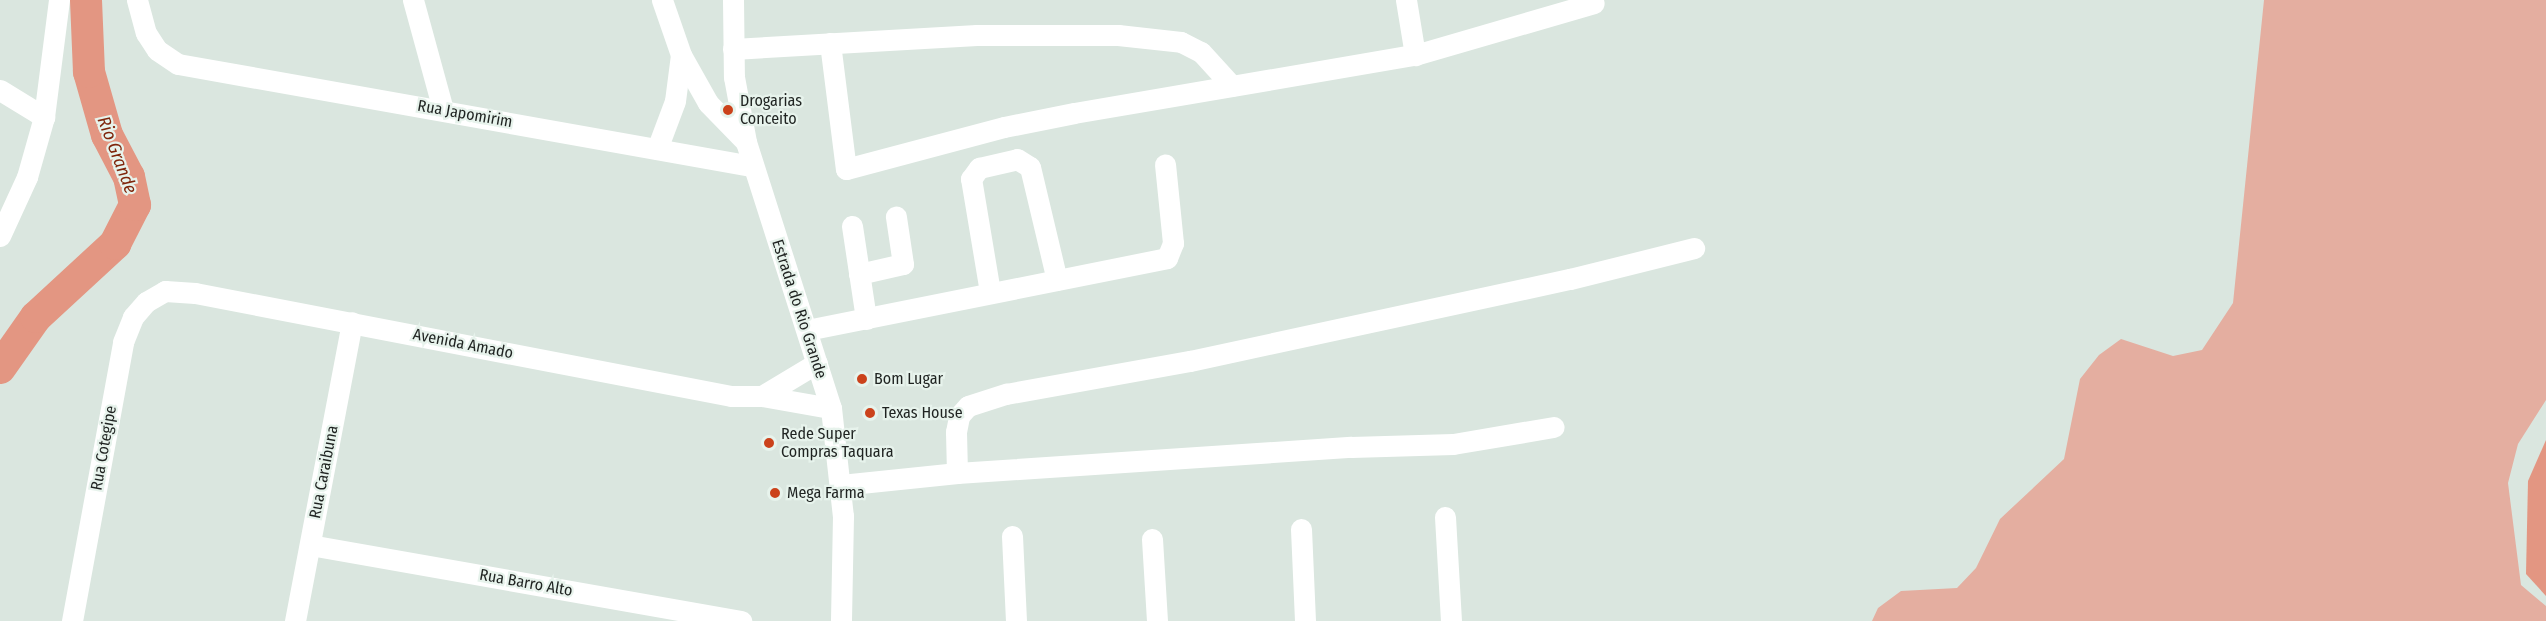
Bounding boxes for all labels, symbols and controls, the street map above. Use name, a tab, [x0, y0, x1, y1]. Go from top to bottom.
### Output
place label: Drogarias Conceito	[740, 91, 802, 129]
street label: Rua Japomirim	[416, 96, 514, 132]
marker: Drogarias Conceito	[721, 103, 735, 117]
water label: Rio Grande	[92, 113, 142, 197]
street label: Estrada do Rio Grande	[767, 237, 831, 381]
street label: Avenida Amado	[411, 325, 515, 363]
place label: Bom Lugar	[874, 369, 943, 389]
marker: Bom Lugar	[855, 372, 869, 386]
place label: Texas House	[882, 403, 963, 423]
street label: Rua Cotegipe	[87, 404, 121, 492]
marker: Texas House	[863, 406, 877, 420]
street label: Rua Caraibuna	[306, 424, 342, 520]
place label: Rede Super Compras Taquara	[781, 424, 894, 462]
marker: Rede Super Compras Taquara	[762, 436, 776, 450]
place label: Mega Farma	[787, 483, 865, 503]
marker: Mega Farma	[768, 486, 782, 500]
street label: Rua Barro Alto	[478, 565, 574, 601]

